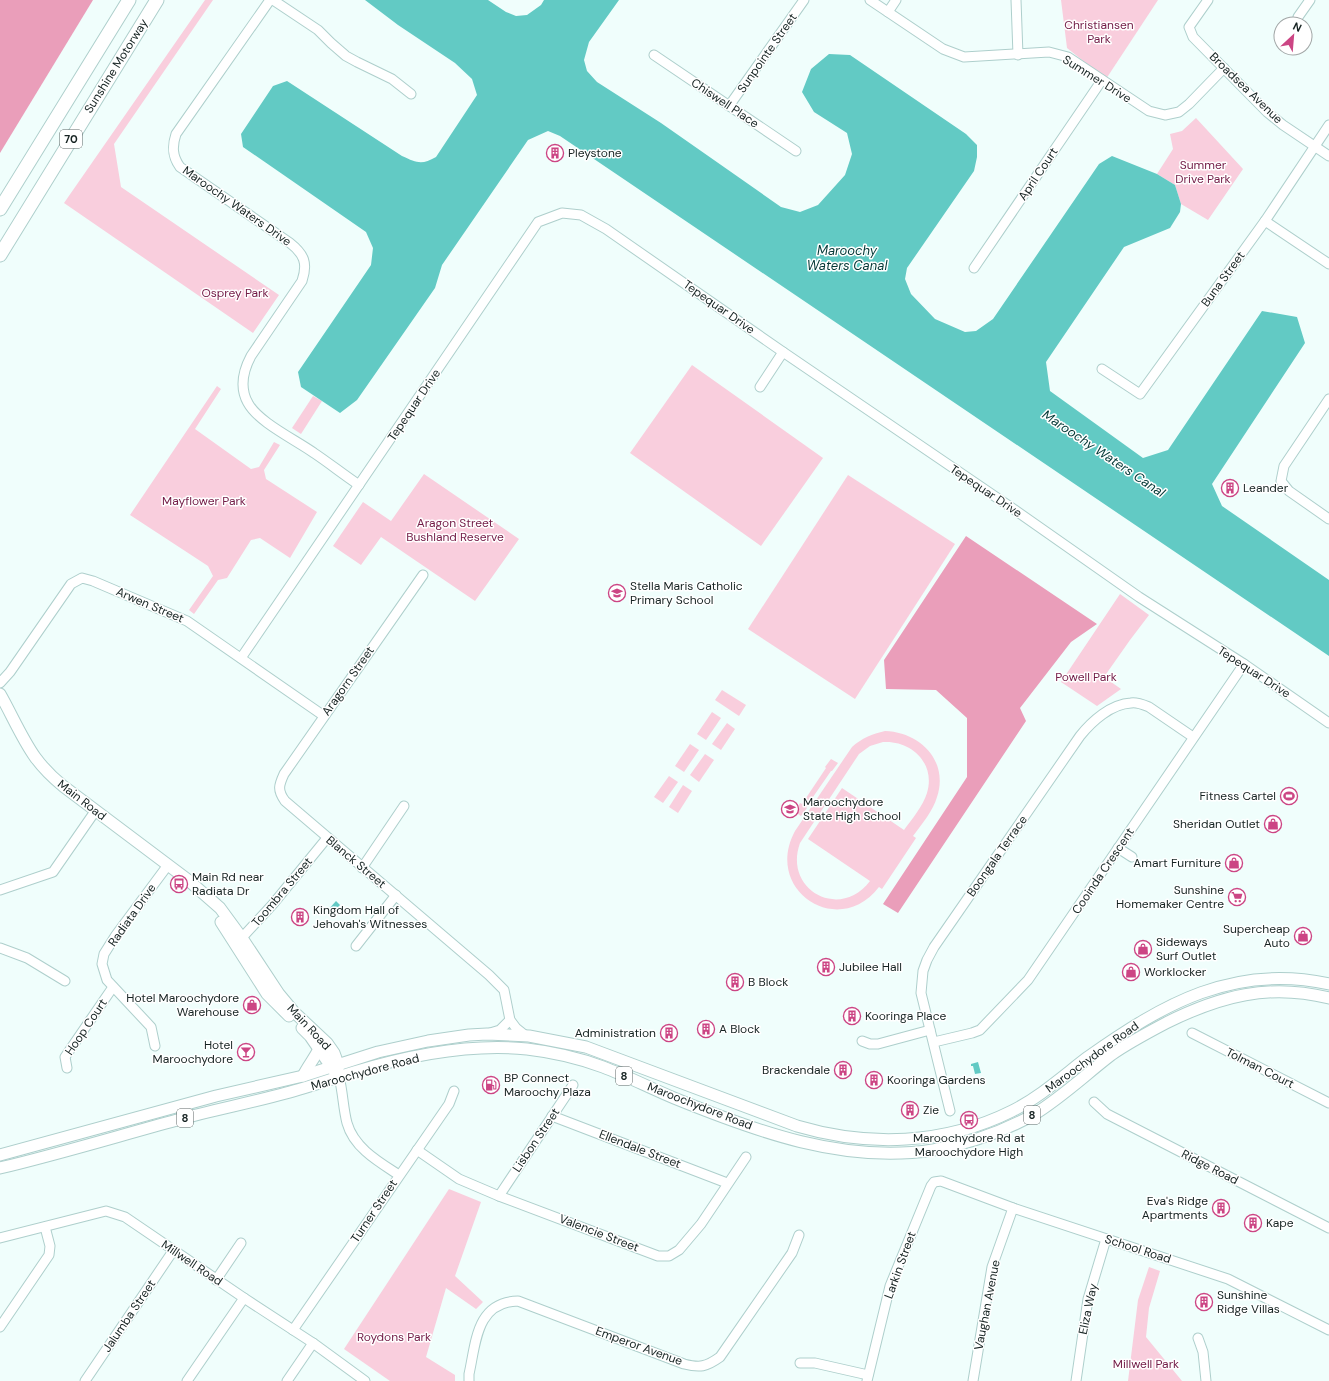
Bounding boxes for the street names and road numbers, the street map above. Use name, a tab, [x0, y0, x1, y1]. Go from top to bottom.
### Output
street label: Sunpointe Street	[734, 10, 801, 96]
street label: Sunshine Motorway	[80, 16, 152, 116]
street label: Broadsea Avenue	[1206, 49, 1286, 127]
street label: Summer Drive	[1060, 52, 1135, 107]
street label: Chiswell Place	[688, 74, 762, 132]
road number: 70	[60, 130, 82, 148]
street label: April Court	[1014, 144, 1062, 204]
street label: Maroochy Waters Drive	[179, 162, 295, 250]
street label: Buna Street	[1198, 248, 1249, 310]
street label: Tepequar Drive	[680, 276, 758, 338]
street label: Tepequar Drive	[384, 366, 444, 444]
street label: Tepequar Drive	[947, 461, 1025, 521]
street label: Arwen Street	[114, 584, 187, 627]
street label: Tepequar Drive	[1215, 642, 1294, 702]
street label: Aragorn Street	[318, 643, 378, 719]
street label: Main Road	[54, 776, 110, 824]
street label: Boongala Terrace	[963, 812, 1031, 900]
street label: Cooinda Crescent	[1068, 825, 1138, 917]
street label: Blanck Street	[323, 832, 389, 892]
street label: Toombra Street	[248, 854, 316, 930]
street label: Radiata Drive	[104, 880, 160, 950]
street label: Hoop Court	[61, 995, 111, 1058]
street label: Main Road	[284, 1001, 334, 1053]
street label: Maroochydore Road	[1042, 1018, 1142, 1096]
street label: Tolman Court	[1223, 1044, 1297, 1092]
street label: Maroochydore Road	[309, 1050, 421, 1094]
road number: 8	[616, 1067, 632, 1085]
street label: Maroochydore Road	[645, 1079, 755, 1133]
street label: Lisbon Street	[509, 1105, 563, 1175]
road number: 8	[1024, 1106, 1040, 1124]
road number: 8	[177, 1109, 193, 1127]
street label: Ellendale Street	[597, 1126, 684, 1172]
street label: Ridge Road	[1179, 1146, 1241, 1188]
street label: Turner Street	[347, 1176, 401, 1246]
street label: Valencie Street	[557, 1210, 641, 1256]
street label: Larkin Street	[880, 1229, 920, 1301]
street label: School Road	[1103, 1231, 1173, 1267]
street label: Millwell Road	[158, 1237, 226, 1289]
street label: Vaughan Avenue	[970, 1258, 1004, 1352]
street label: Jalumba Street	[99, 1276, 159, 1355]
street label: Eliza Way	[1075, 1282, 1101, 1336]
street label: Emperor Avenue	[593, 1323, 685, 1369]

